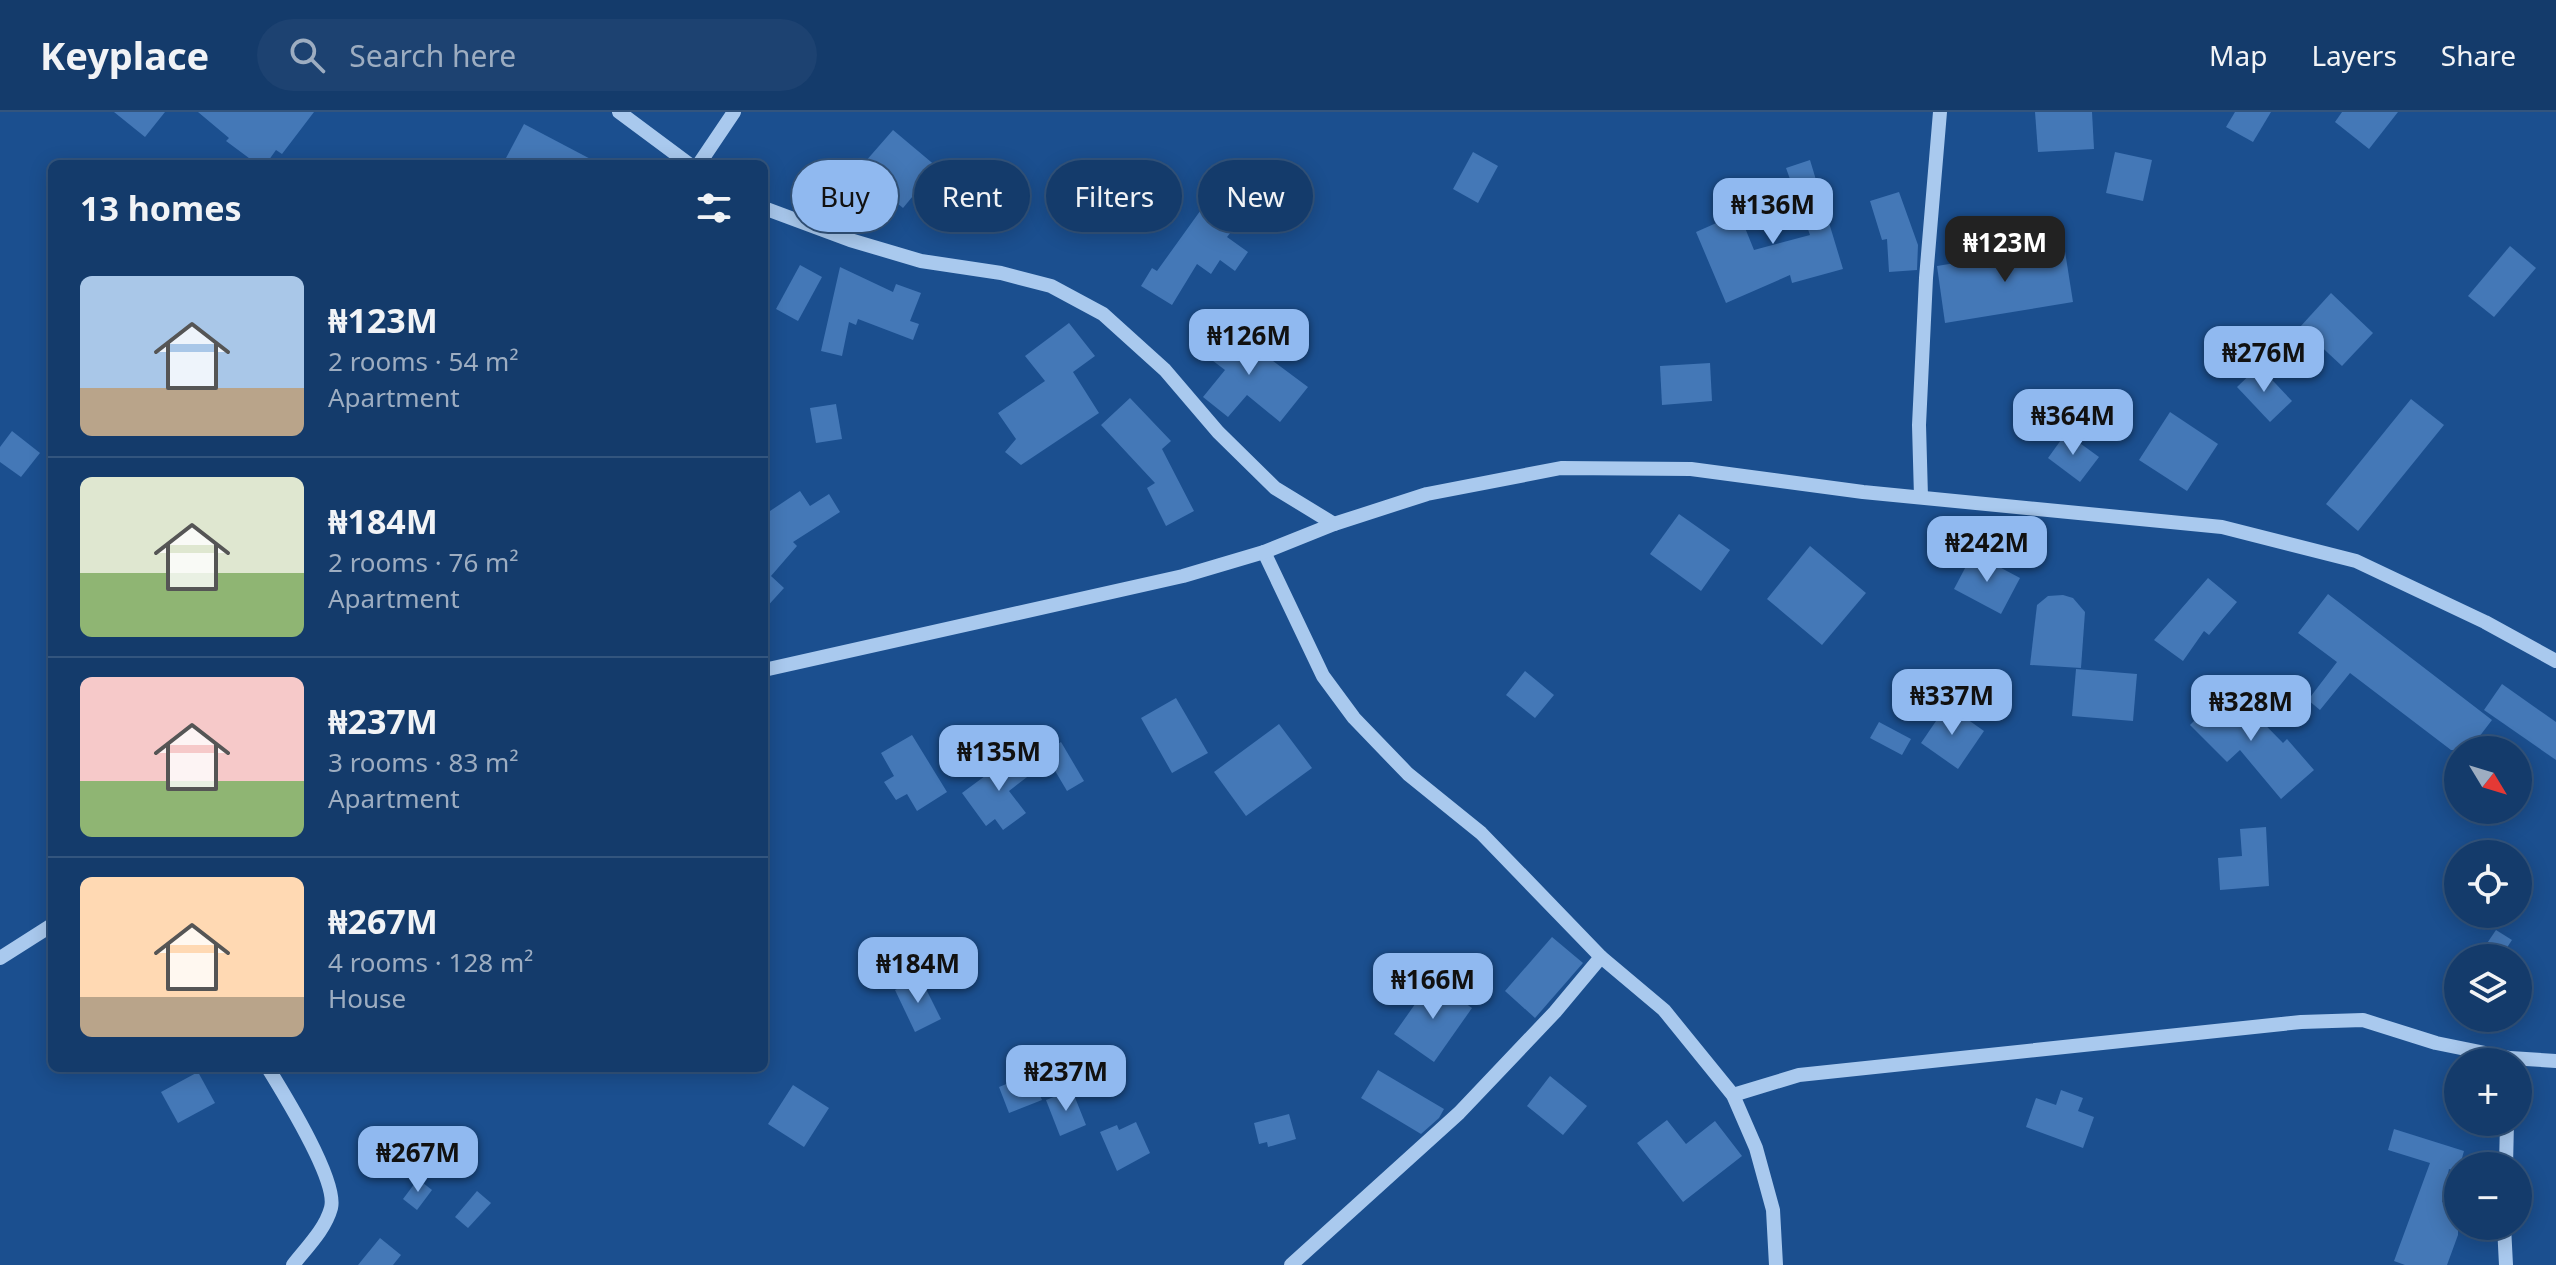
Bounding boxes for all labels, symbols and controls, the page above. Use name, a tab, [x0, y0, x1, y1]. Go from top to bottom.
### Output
search box	[257, 19, 817, 91]
text: Keyplace	[40, 29, 209, 81]
icon: search	[285, 33, 329, 77]
text: Search here	[349, 35, 516, 76]
text: Map	[2209, 36, 2267, 74]
text: Layers	[2311, 36, 2397, 74]
text: Share	[2441, 36, 2516, 74]
chip: Buy	[792, 160, 898, 232]
chip: Rent	[914, 160, 1030, 232]
chip: Filters	[1046, 160, 1182, 232]
chip: New	[1198, 160, 1313, 232]
pin: ₦136M	[1717, 178, 1829, 246]
text: 13 homes	[80, 185, 242, 231]
icon: filters	[692, 186, 736, 230]
text: ₦136M	[1731, 186, 1815, 222]
pin: ₦123M	[1949, 216, 2061, 284]
text: ₦123M	[1963, 224, 2047, 260]
text: ₦123M	[328, 297, 438, 343]
icon: home	[144, 308, 240, 404]
pin: ₦126M	[1193, 309, 1305, 377]
text: ₦126M	[1207, 317, 1291, 353]
pin: ₦276M	[2208, 326, 2320, 394]
text: ₦276M	[2222, 334, 2306, 370]
text: 2 rooms · 54 m²	[328, 343, 518, 379]
text: Apartment	[328, 379, 460, 415]
pin: ₦364M	[2017, 389, 2129, 457]
text: ₦364M	[2031, 397, 2115, 433]
text: ₦184M	[328, 498, 438, 544]
icon: home	[144, 509, 240, 605]
pin: ₦242M	[1931, 516, 2043, 584]
text: ₦242M	[1945, 524, 2029, 560]
text: 2 rooms · 76 m²	[328, 544, 518, 580]
text: Apartment	[328, 580, 460, 616]
pin: ₦337M	[1896, 669, 2008, 737]
pin: ₦328M	[2195, 675, 2307, 743]
text: ₦337M	[1910, 677, 1994, 713]
text: ₦328M	[2209, 683, 2293, 719]
text: ₦237M	[328, 698, 438, 744]
icon: home	[144, 709, 240, 805]
pin: ₦135M	[943, 725, 1055, 793]
text: ₦135M	[957, 733, 1041, 769]
north arrow	[2444, 736, 2532, 824]
map controls	[2444, 736, 2532, 1240]
text: 3 rooms · 83 m²	[328, 744, 518, 780]
text: Apartment	[328, 780, 460, 816]
button: locate	[2444, 840, 2532, 928]
text: ₦267M	[328, 898, 438, 944]
icon: home	[144, 909, 240, 1005]
pin: ₦184M	[862, 937, 974, 1005]
text: 4 rooms · 128 m²	[328, 944, 533, 980]
button: layers	[2444, 944, 2532, 1032]
text: ₦184M	[876, 945, 960, 981]
pin: ₦166M	[1377, 953, 1489, 1021]
text: ₦166M	[1391, 961, 1475, 997]
text: House	[328, 980, 406, 1016]
pin: ₦237M	[1010, 1045, 1122, 1113]
button: +	[2444, 1048, 2532, 1136]
text: ₦237M	[1024, 1053, 1108, 1089]
pin: ₦267M	[362, 1126, 474, 1194]
text: ₦267M	[376, 1134, 460, 1170]
button: −	[2444, 1152, 2532, 1240]

